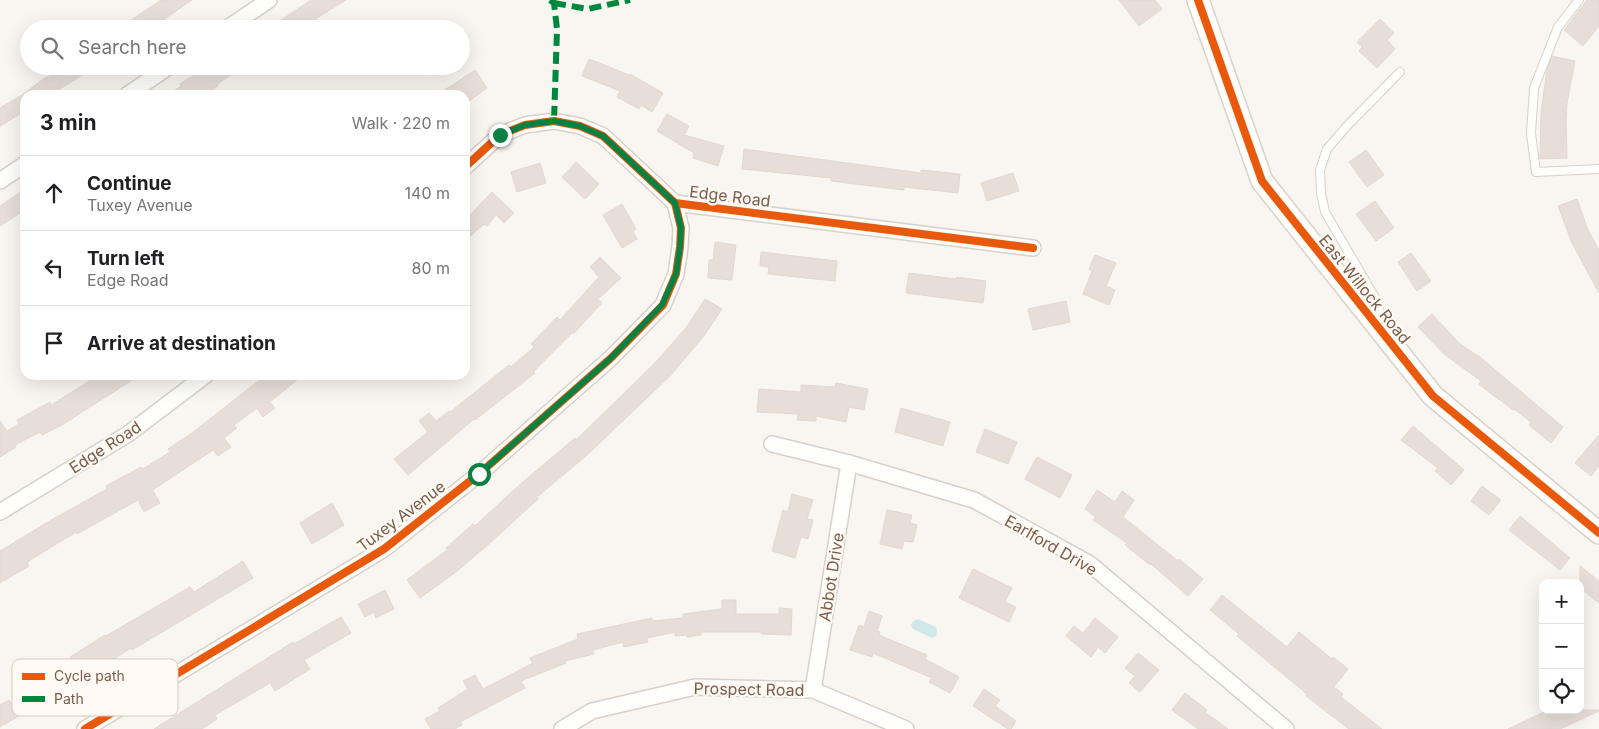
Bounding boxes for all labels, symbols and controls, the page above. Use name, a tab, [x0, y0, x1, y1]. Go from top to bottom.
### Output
search box	[20, 20, 470, 75]
icon: search	[38, 34, 66, 62]
text: Search here	[78, 36, 187, 59]
text: 3 min	[40, 110, 96, 135]
text: Walk · 220 m	[352, 113, 450, 133]
route end	[489, 124, 512, 147]
text: Continue	[87, 172, 172, 195]
icon: ahead	[40, 179, 68, 207]
street label: Edge Road	[688, 181, 772, 211]
text: 140 m	[405, 183, 450, 203]
text: Tuxey Avenue	[87, 195, 193, 215]
street label: East Willock Road	[1315, 230, 1415, 348]
text: Turn left	[87, 247, 165, 270]
icon: left	[40, 254, 68, 282]
text: 80 m	[411, 258, 450, 278]
text: Edge Road	[87, 270, 169, 290]
icon: arrive	[40, 329, 68, 357]
text: Arrive at destination	[87, 332, 276, 355]
street label: Edge Road	[65, 416, 145, 478]
route start	[468, 463, 491, 486]
street label: Tuxey Avenue	[353, 476, 449, 556]
street label: Earlford Drive	[1001, 510, 1101, 580]
street label: Abbot Drive	[814, 531, 848, 623]
map controls	[1539, 579, 1584, 714]
button: +	[1539, 579, 1584, 624]
button: −	[1539, 624, 1584, 669]
legend	[12, 659, 178, 716]
text: Cycle path	[54, 667, 125, 684]
button: locate	[1539, 669, 1584, 714]
street label: Prospect Road	[694, 678, 804, 700]
text: Path	[54, 690, 84, 707]

